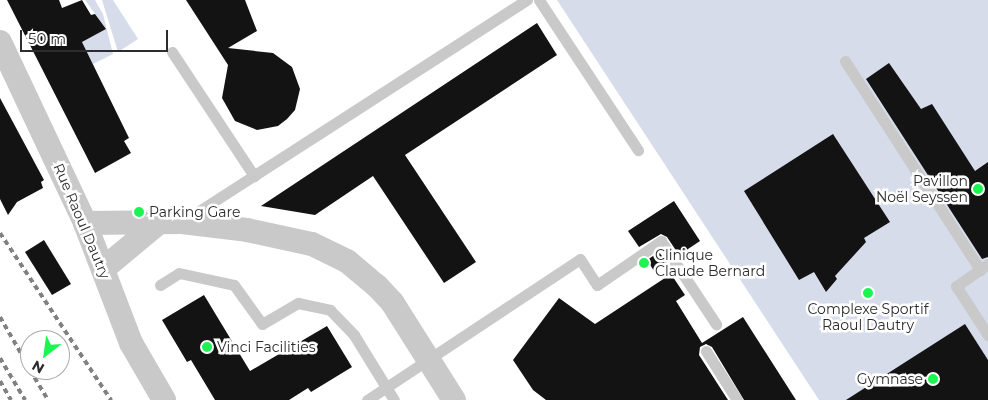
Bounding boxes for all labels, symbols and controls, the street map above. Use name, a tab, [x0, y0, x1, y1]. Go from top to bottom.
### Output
scale bar	[22, 20, 170, 52]
text: 50 m	[28, 29, 66, 48]
street label: Rue Raoul Dautry	[50, 161, 114, 281]
place label: Pavillon Noël Seyssen	[876, 173, 968, 206]
marker: Pavillon Noël Seyssen	[972, 183, 984, 195]
place label: Parking Gare	[149, 204, 240, 220]
marker: Parking Gare	[133, 206, 145, 218]
place label: Clinique Claude Bernard	[655, 247, 765, 280]
marker: Clinique Claude Bernard	[637, 256, 651, 270]
marker: Complexe Sportif Raoul Dautry	[862, 287, 874, 299]
place label: Complexe Sportif Raoul Dautry	[807, 301, 929, 334]
north arrow	[20, 330, 70, 380]
place label: Vinci Facilities	[217, 339, 315, 355]
marker: Vinci Facilities	[201, 341, 213, 353]
text: N	[29, 357, 47, 378]
place label: Gymnase	[857, 371, 923, 387]
marker: Gymnase	[927, 373, 939, 385]

